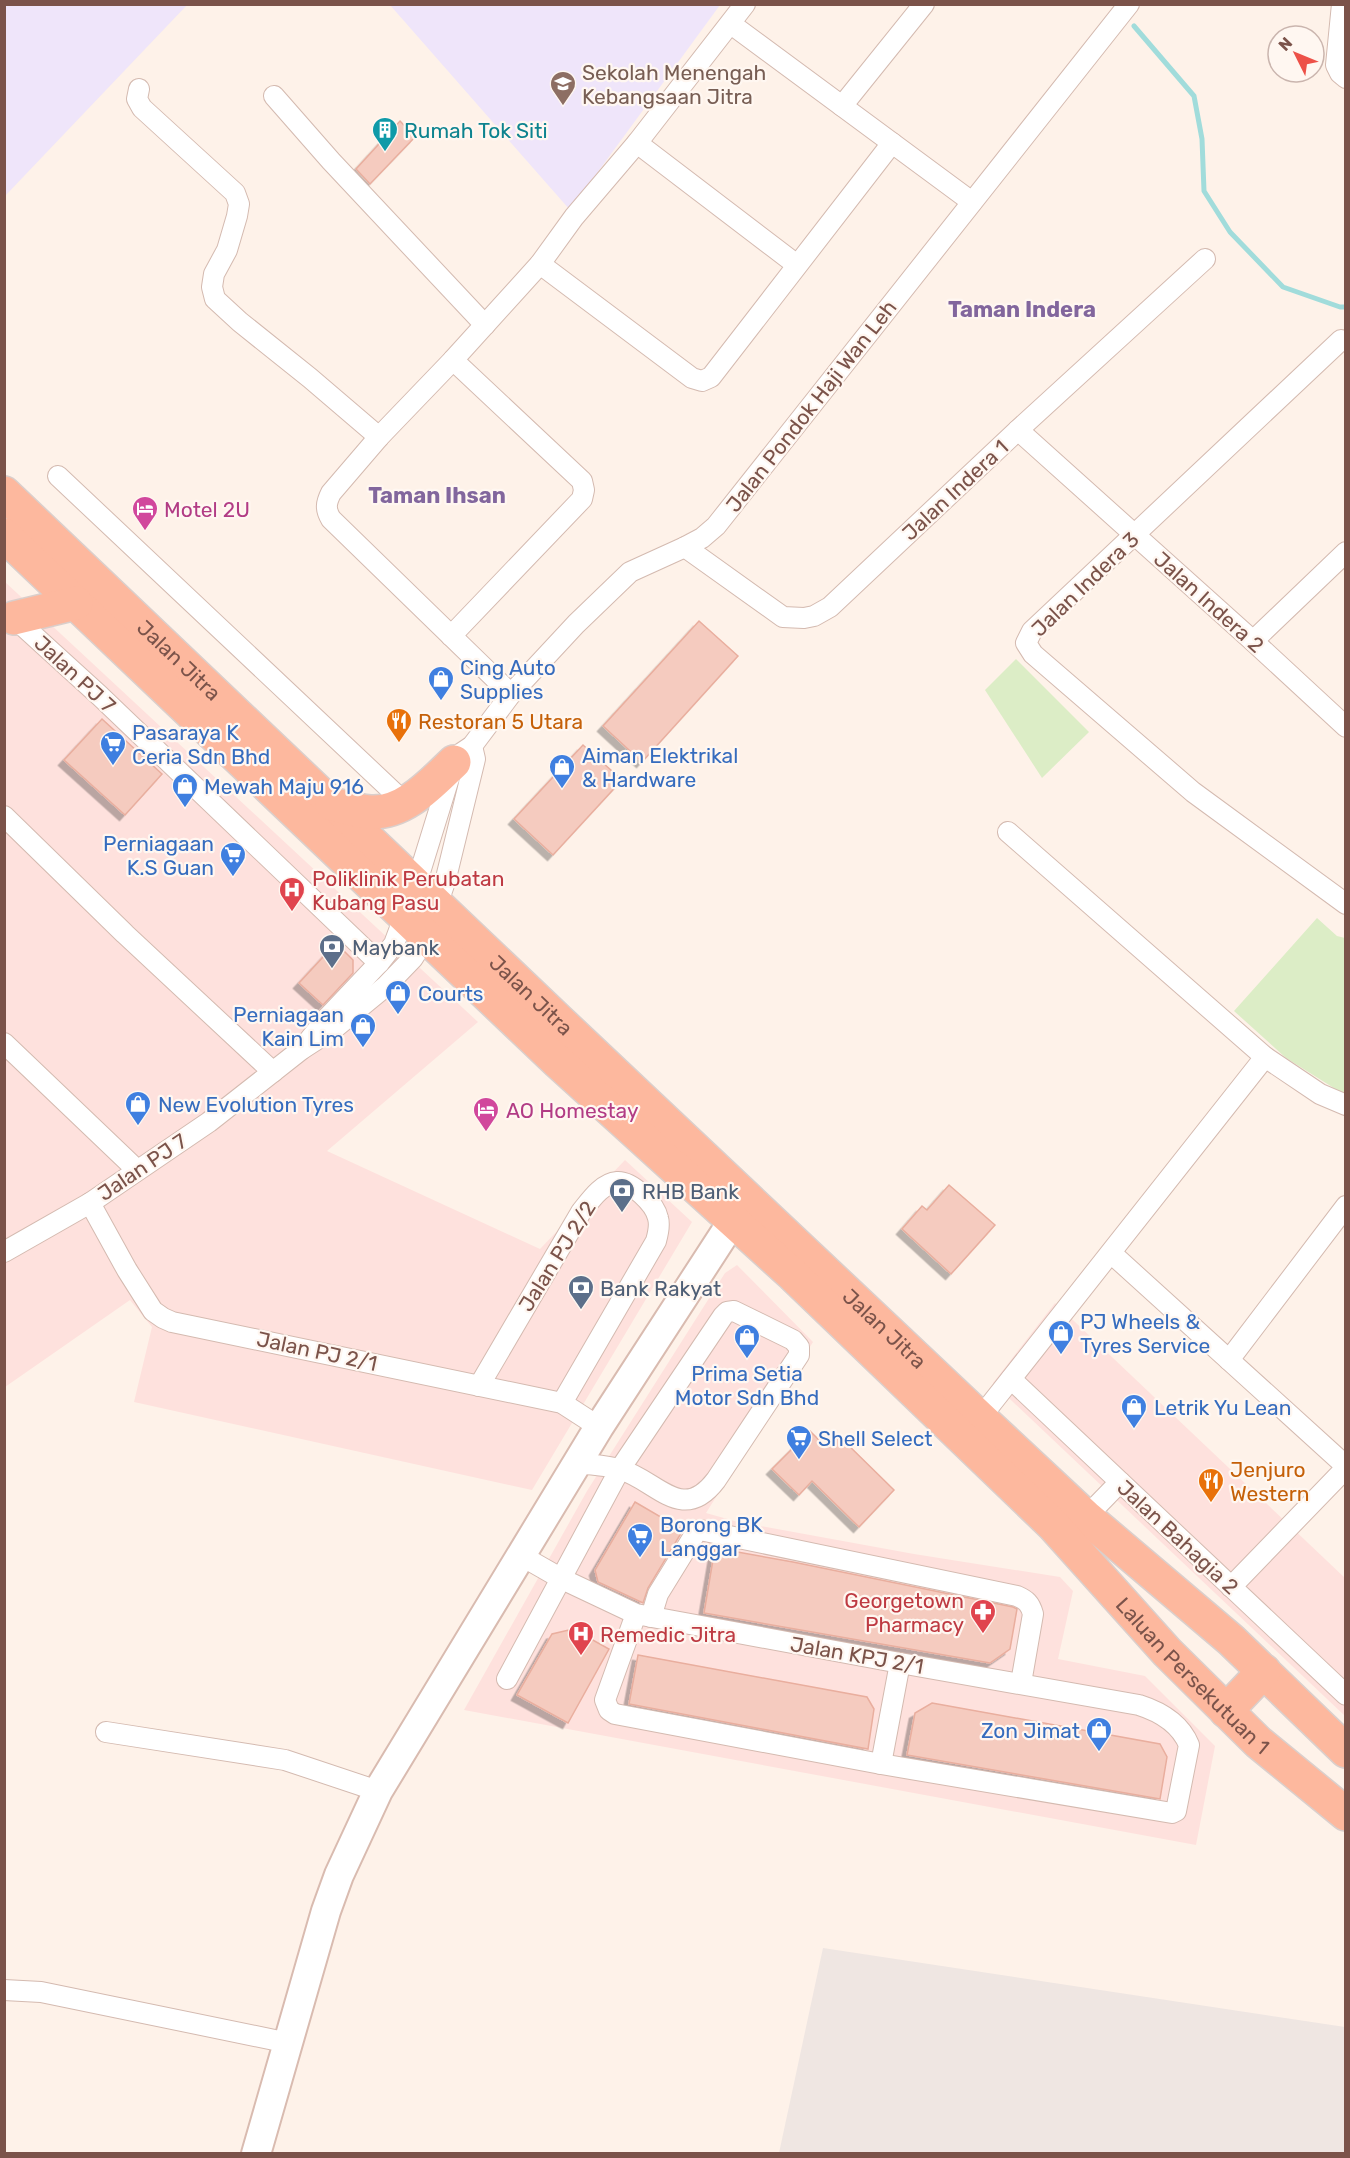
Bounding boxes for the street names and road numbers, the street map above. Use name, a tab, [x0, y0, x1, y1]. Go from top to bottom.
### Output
street label: Jalan Pondok Haji Wan Leh	[721, 295, 901, 517]
street label: Jalan Indera 1	[897, 435, 1013, 545]
street label: Jalan Indera 3	[1026, 527, 1144, 641]
street label: Jalan Indera 2	[1149, 546, 1269, 658]
street label: Jalan Jitra	[133, 614, 226, 705]
street label: Jalan PJ 7	[29, 630, 121, 718]
street label: Jalan Jitra	[485, 949, 578, 1040]
street label: Jalan PJ 7	[93, 1128, 191, 1206]
street label: Jalan PJ 2/2	[513, 1196, 601, 1316]
street label: Jalan Jitra	[838, 1283, 932, 1374]
street label: Jalan PJ 2/1	[255, 1326, 379, 1376]
street label: Jalan Bahagia 2	[1112, 1475, 1244, 1599]
street label: Laluan Persekutuan 1	[1111, 1592, 1275, 1759]
street label: Jalan KPJ 2/1	[788, 1631, 926, 1679]

